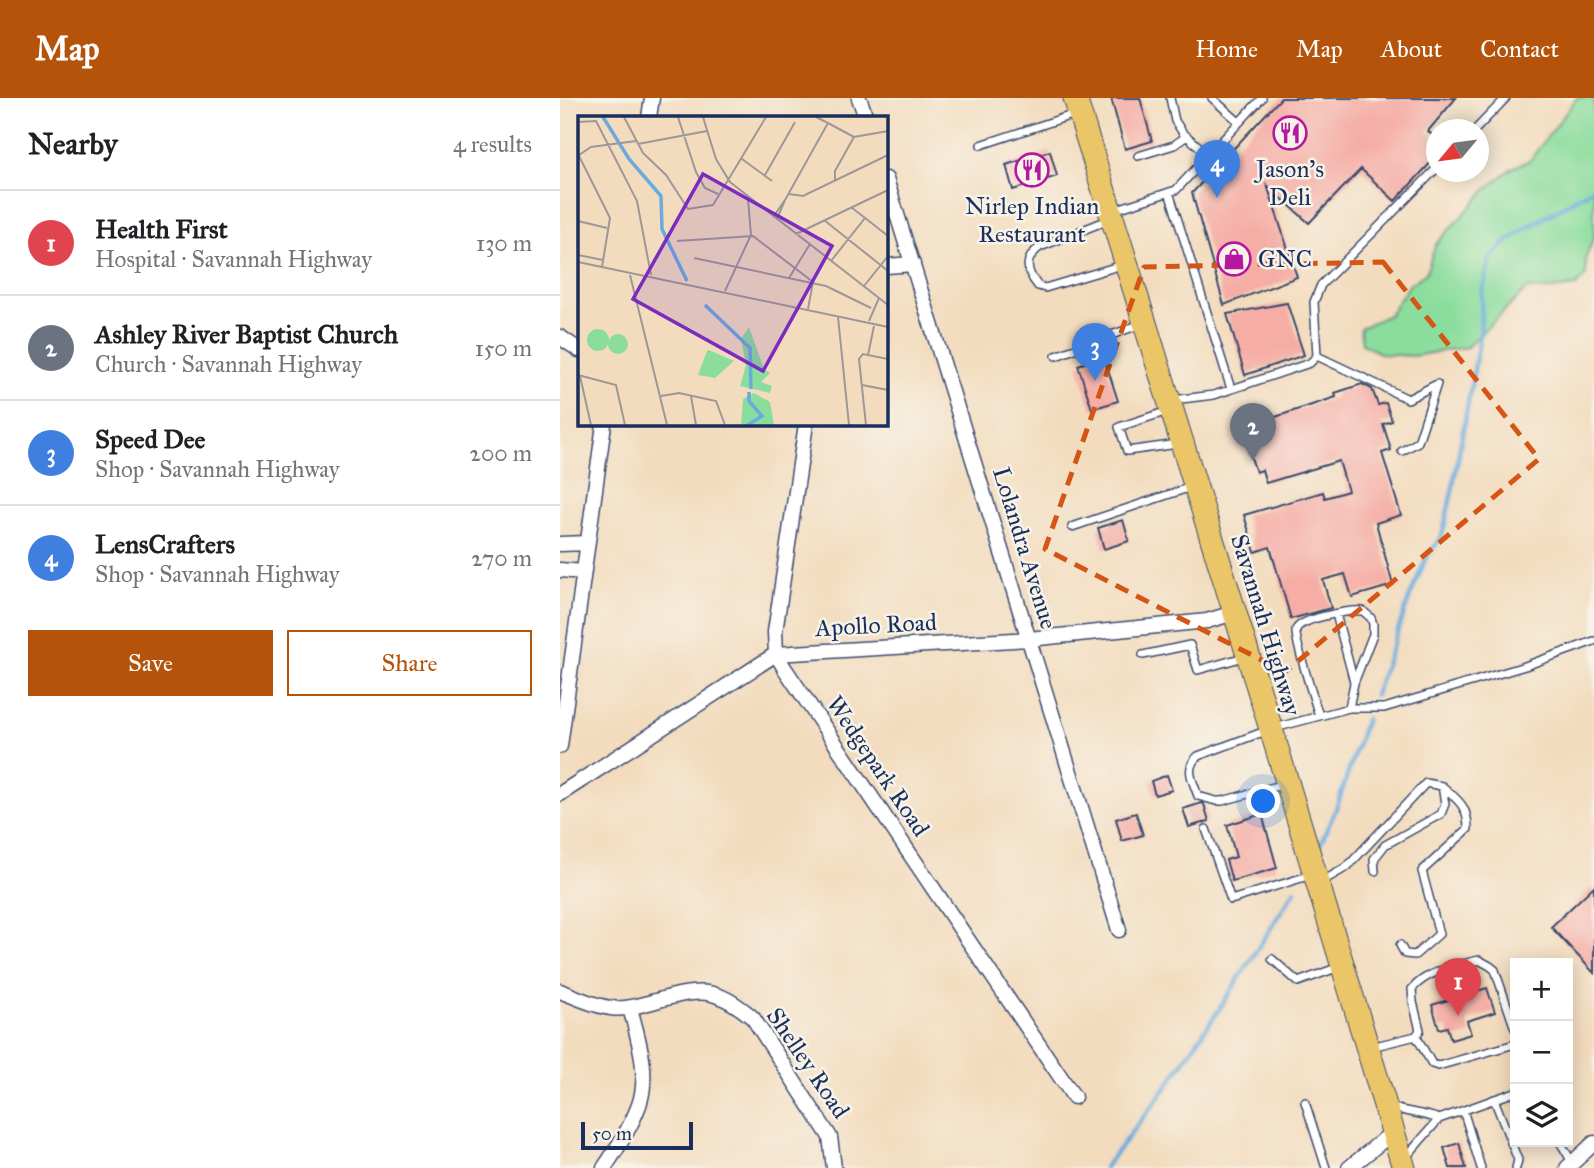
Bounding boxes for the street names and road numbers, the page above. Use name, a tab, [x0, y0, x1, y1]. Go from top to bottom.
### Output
street label: Lolandra Avenue	[986, 463, 1064, 633]
street label: Savannah Highway	[1224, 531, 1308, 720]
street label: Apollo Road	[813, 607, 938, 643]
street label: Wedgepark Road	[820, 690, 936, 842]
street label: Shelley Road	[760, 1002, 856, 1124]

